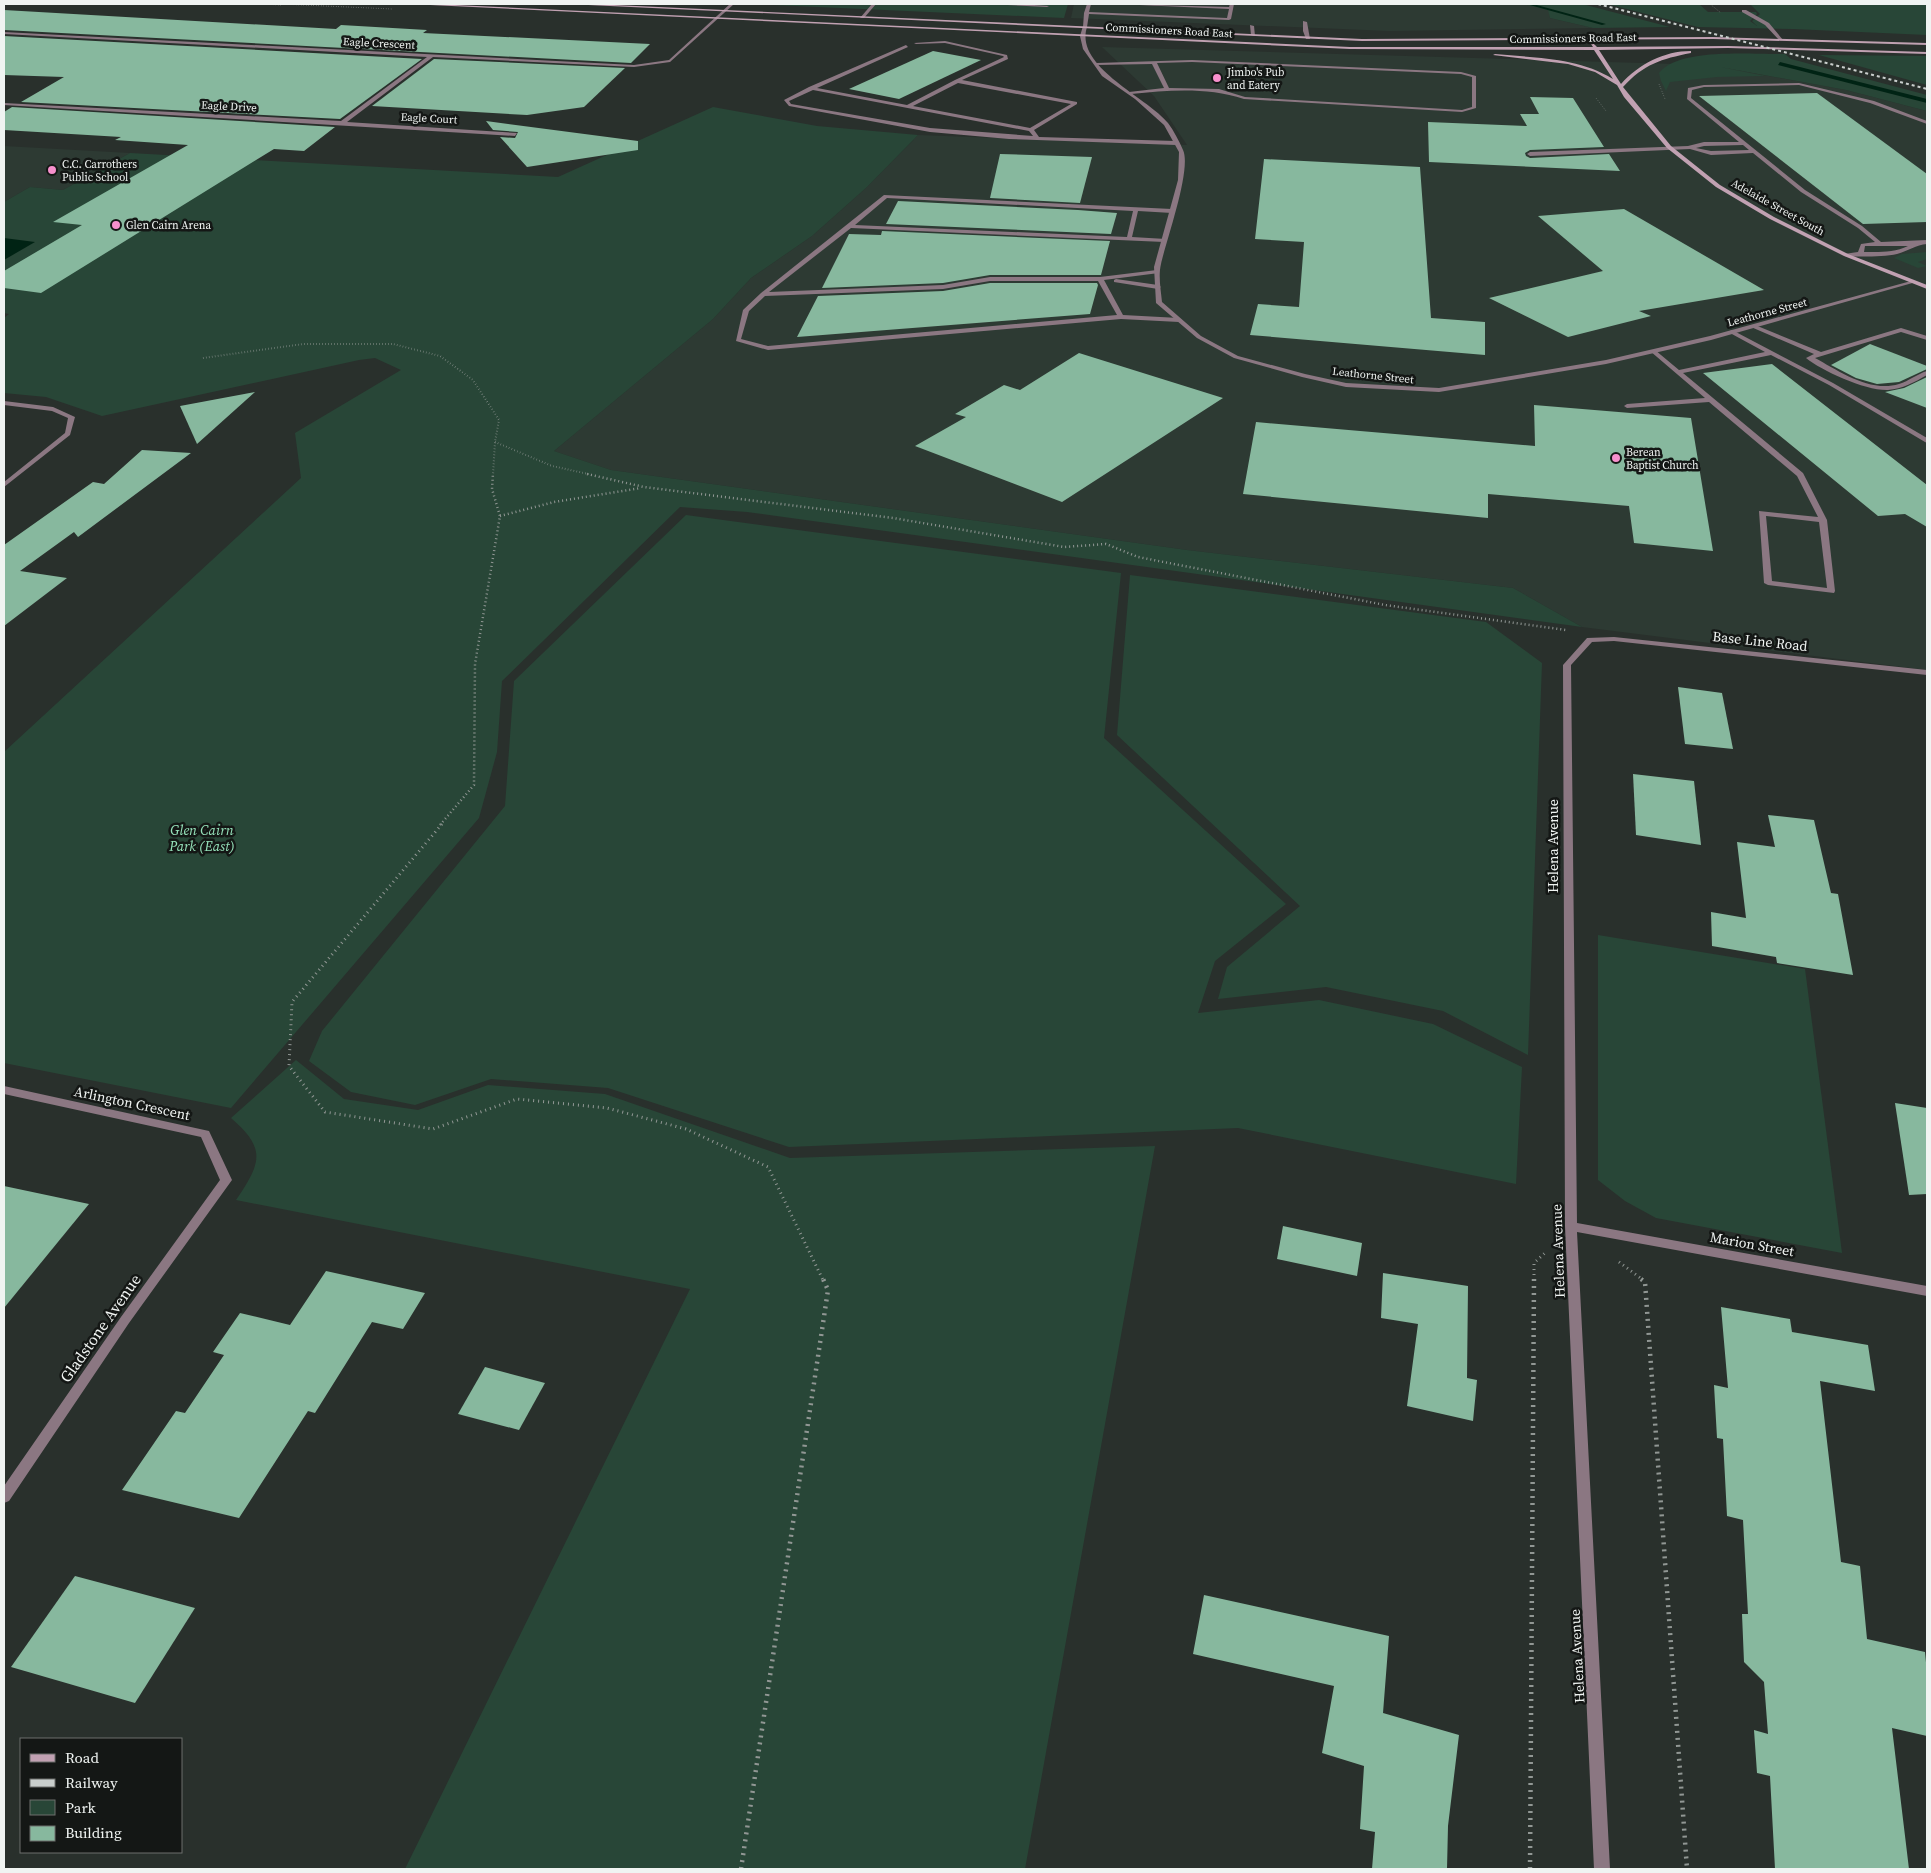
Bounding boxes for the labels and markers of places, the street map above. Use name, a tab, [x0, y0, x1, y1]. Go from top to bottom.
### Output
place label: Jimbo's Pub and Eatery	[1226, 65, 1284, 93]
marker: Jimbo's Pub and Eatery	[1211, 72, 1223, 84]
place label: C.C. Carrothers Public School	[62, 157, 137, 185]
marker: C.C. Carrothers Public School	[46, 164, 58, 176]
place label: Glen Cairn Arena	[126, 218, 211, 233]
marker: Glen Cairn Arena	[110, 219, 122, 231]
place label: Berean Baptist Church	[1626, 445, 1699, 473]
marker: Berean Baptist Church	[1610, 452, 1622, 464]

